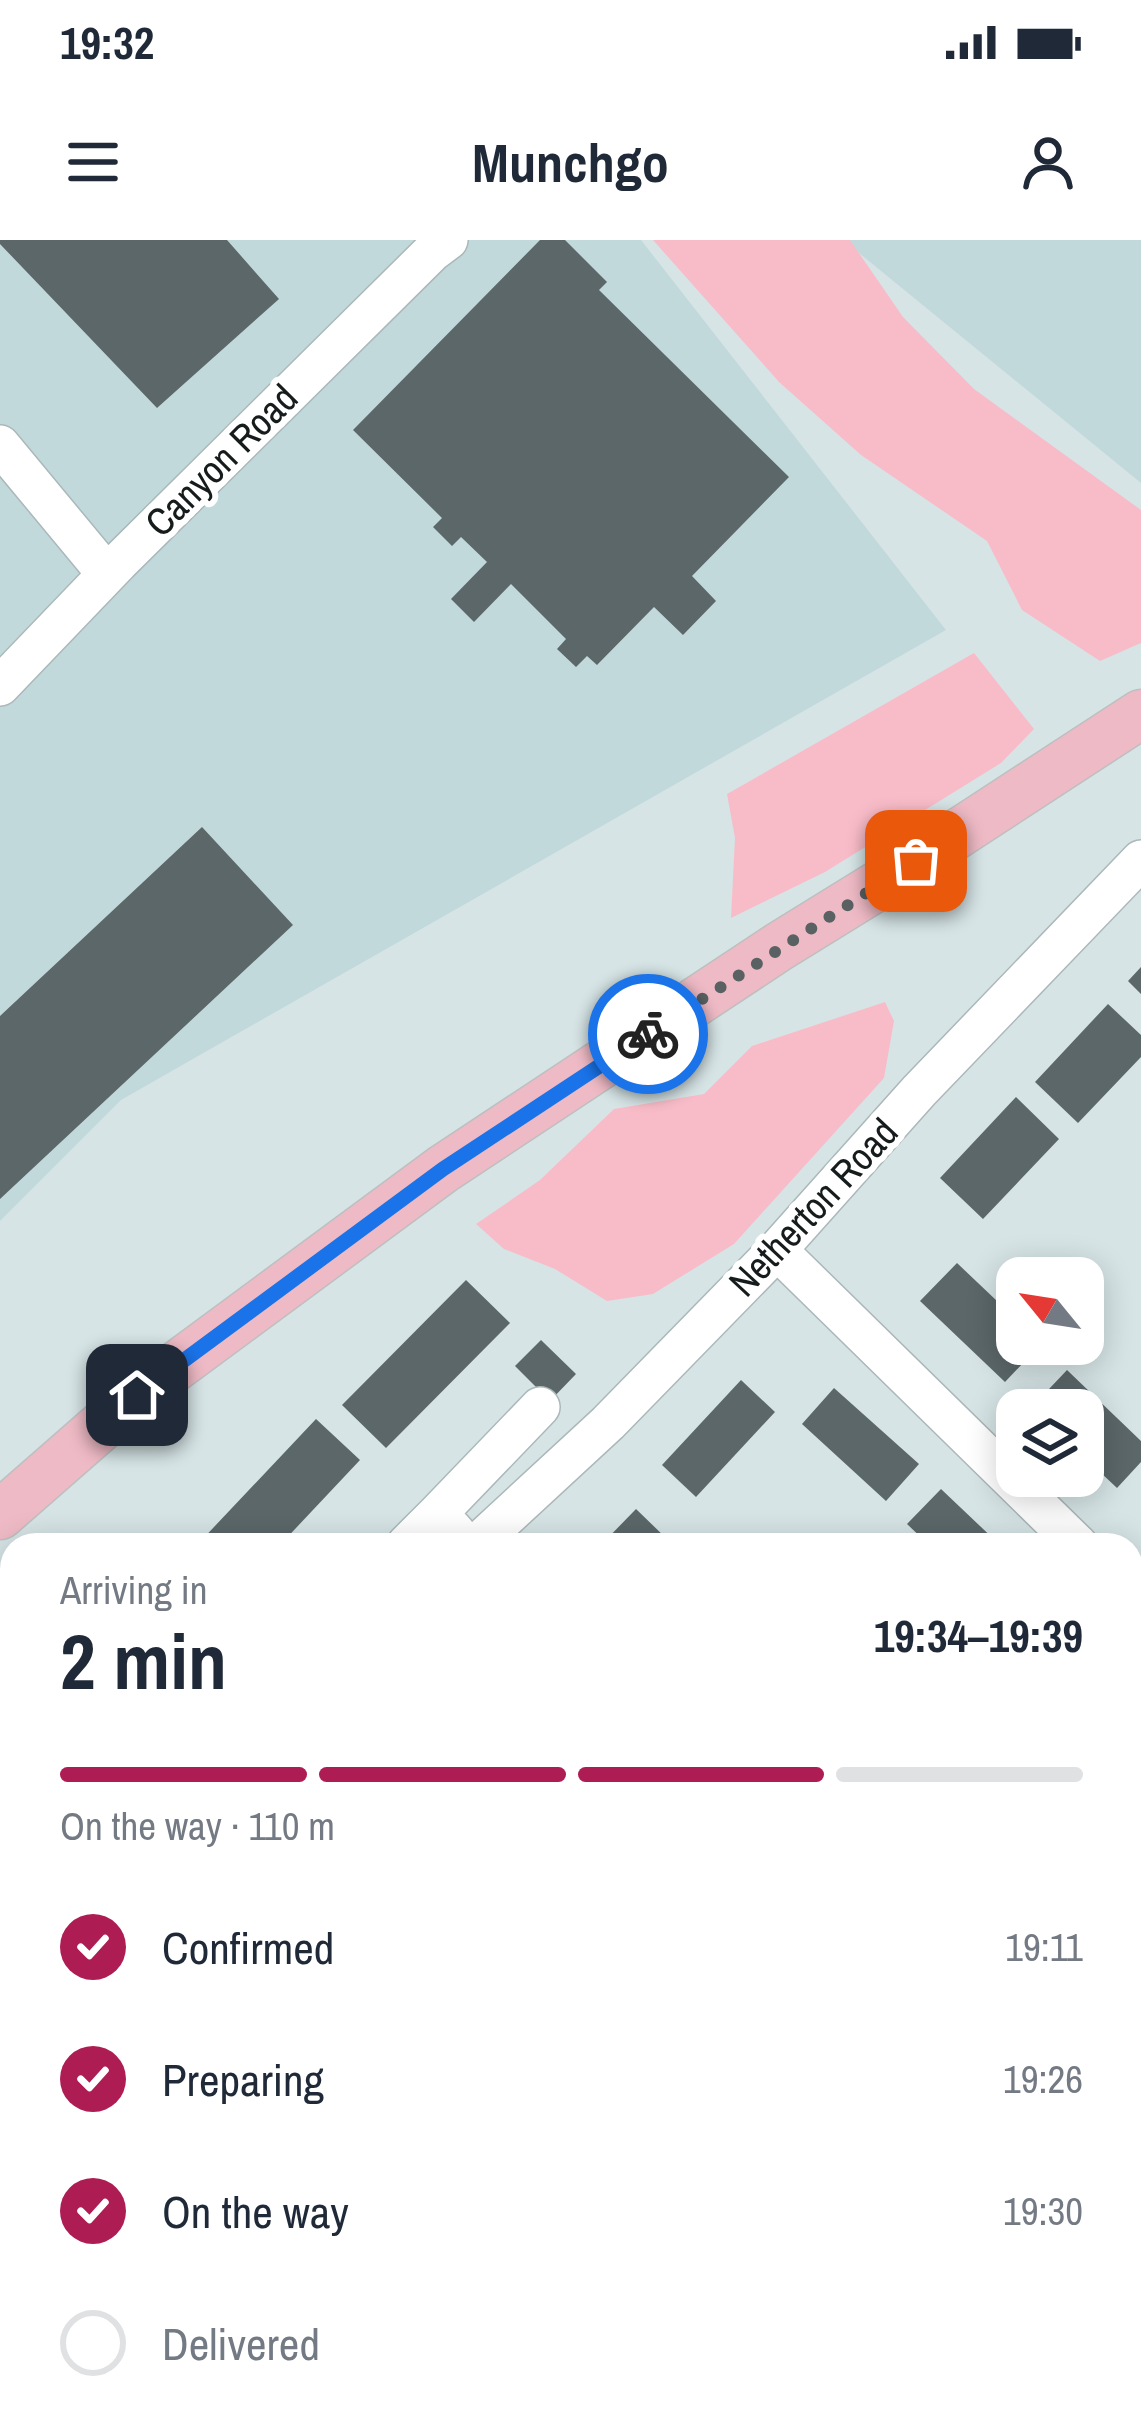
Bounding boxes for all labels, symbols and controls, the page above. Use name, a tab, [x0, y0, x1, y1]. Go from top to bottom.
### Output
text: 19:32	[60, 12, 154, 73]
text: Munchgo	[472, 126, 669, 199]
icon: menu	[60, 129, 126, 195]
icon: person	[1015, 129, 1081, 195]
street label: Canyon Road	[133, 372, 309, 548]
pin	[865, 810, 967, 912]
icon: bag	[883, 828, 949, 894]
courier	[588, 974, 708, 1094]
icon: bike	[615, 1001, 681, 1067]
street label: Netherton Road	[717, 1107, 909, 1307]
north arrow	[996, 1257, 1104, 1365]
map controls	[996, 1257, 1104, 1497]
pin	[86, 1344, 188, 1446]
icon: home	[104, 1362, 170, 1428]
button: layers	[996, 1389, 1104, 1497]
text: Arriving in	[60, 1564, 208, 1616]
text: 19:34–19:39	[874, 1605, 1083, 1666]
text: 2 min	[60, 1608, 227, 1713]
text: On the way · 110 m	[60, 1800, 335, 1852]
icon: check	[60, 1914, 126, 1980]
text: Confirmed	[162, 1917, 334, 1978]
text: 19:11	[1005, 1921, 1083, 1973]
icon: check	[60, 2046, 126, 2112]
text: Preparing	[162, 2049, 324, 2110]
text: 19:26	[1003, 2053, 1083, 2105]
icon: check	[60, 2178, 126, 2244]
text: On the way	[162, 2181, 349, 2242]
text: 19:30	[1003, 2185, 1083, 2237]
text: Delivered	[162, 2313, 320, 2374]

